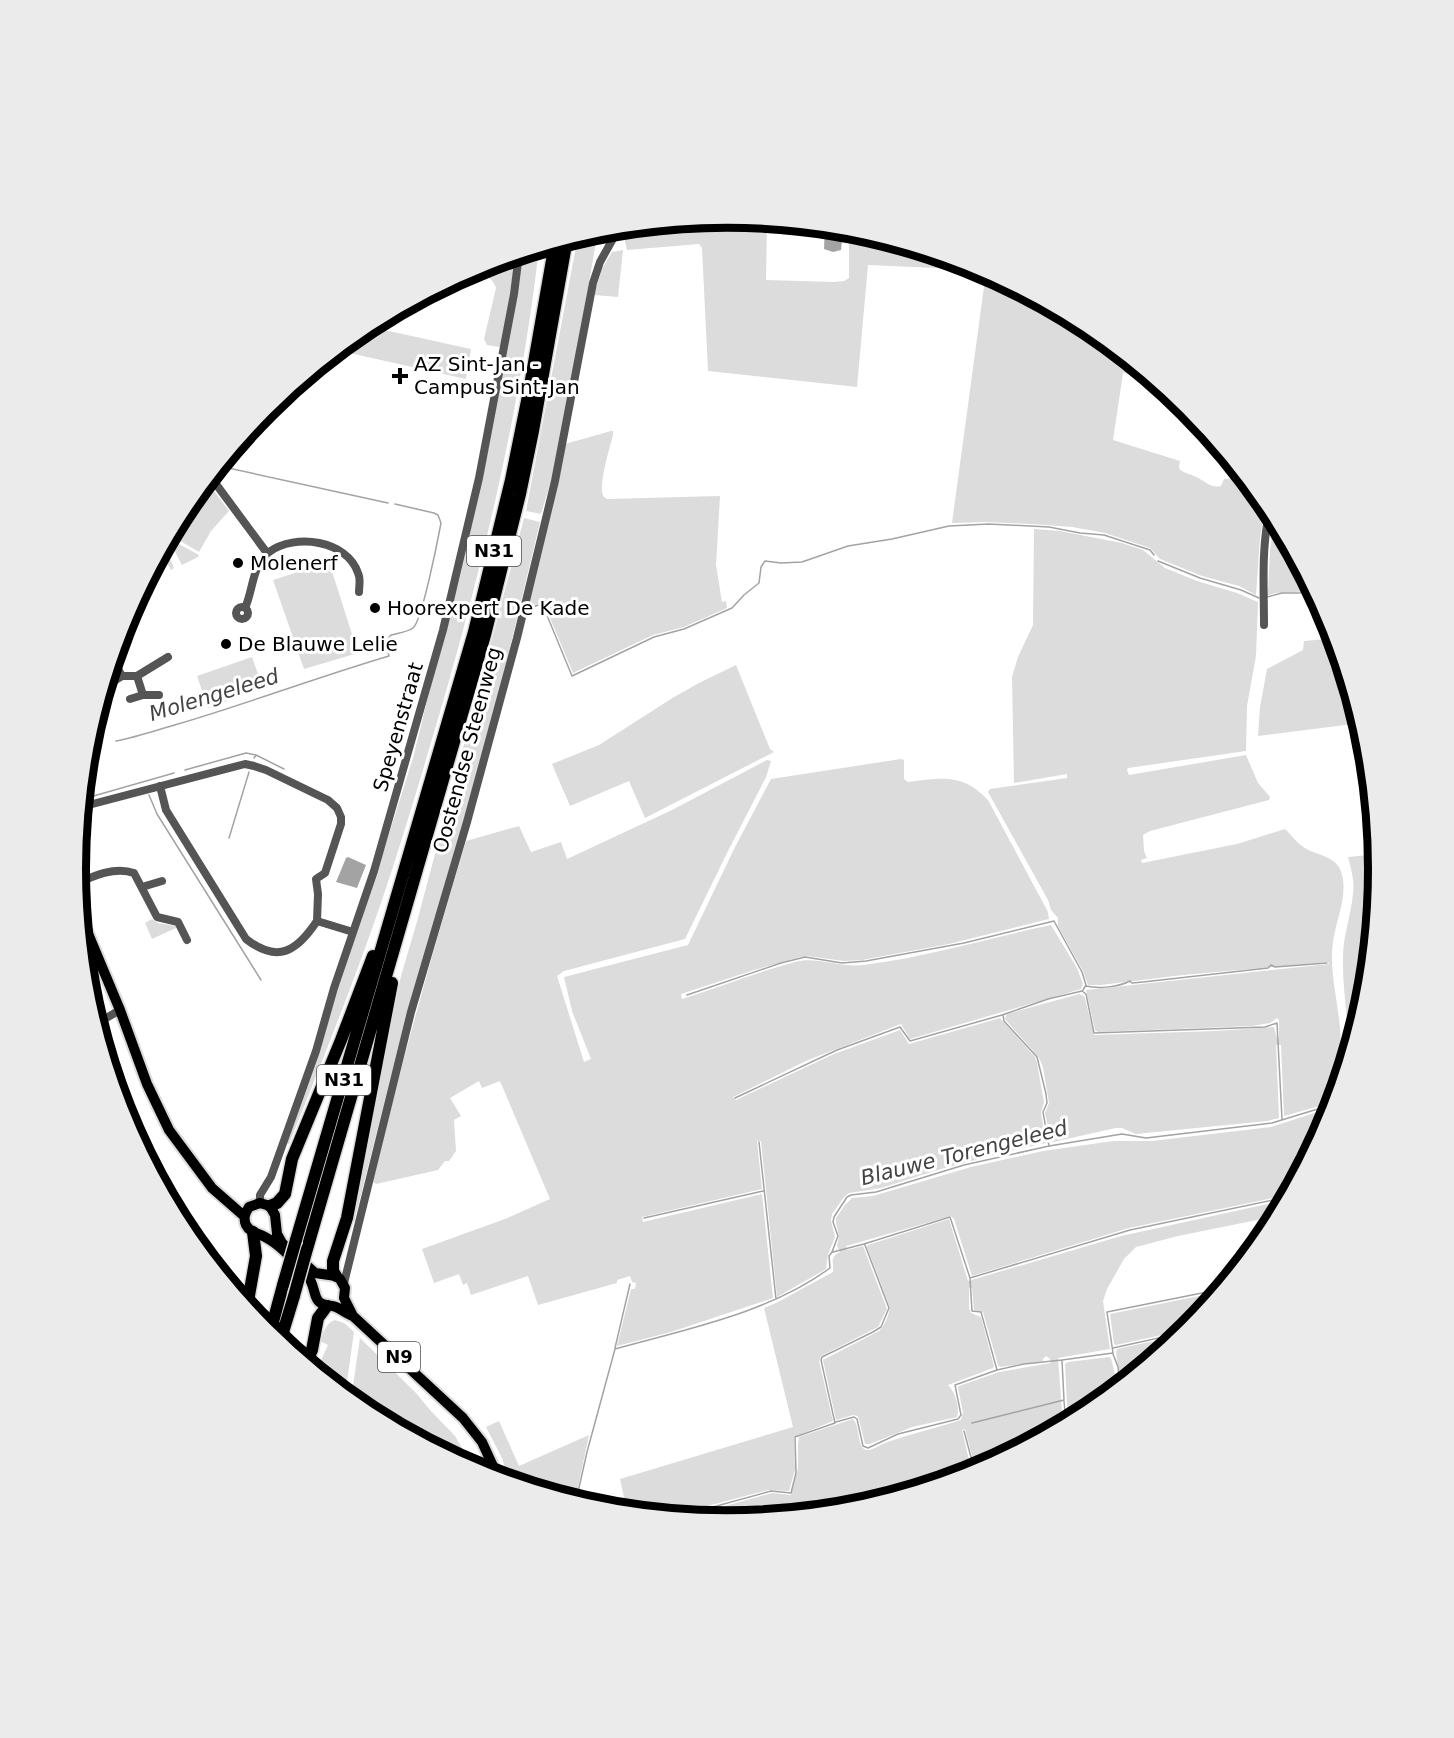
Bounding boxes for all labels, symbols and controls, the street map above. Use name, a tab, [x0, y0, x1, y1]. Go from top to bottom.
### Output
place label: AZ Sint-Jan - Campus Sint-Jan	[414, 352, 580, 399]
marker: AZ Sint-Jan - Campus Sint-Jan	[391, 367, 409, 385]
road number: N31	[467, 536, 521, 566]
place label: Molenerf	[250, 551, 339, 575]
marker: Molenerf	[231, 556, 245, 570]
place label: Hoorexpert De Kade	[387, 596, 590, 620]
marker: Hoorexpert De Kade	[368, 601, 382, 615]
place label: De Blauwe Lelie	[238, 632, 398, 656]
marker: De Blauwe Lelie	[219, 637, 233, 651]
street label: Oostendse Steenweg	[428, 644, 506, 856]
street label: Speyenstraat	[368, 659, 428, 794]
water label: Molengeleed	[146, 664, 282, 726]
road number: N31	[317, 1065, 371, 1095]
water label: Blauwe Torengeleed	[858, 1116, 1071, 1190]
road number: N9	[378, 1342, 420, 1372]

